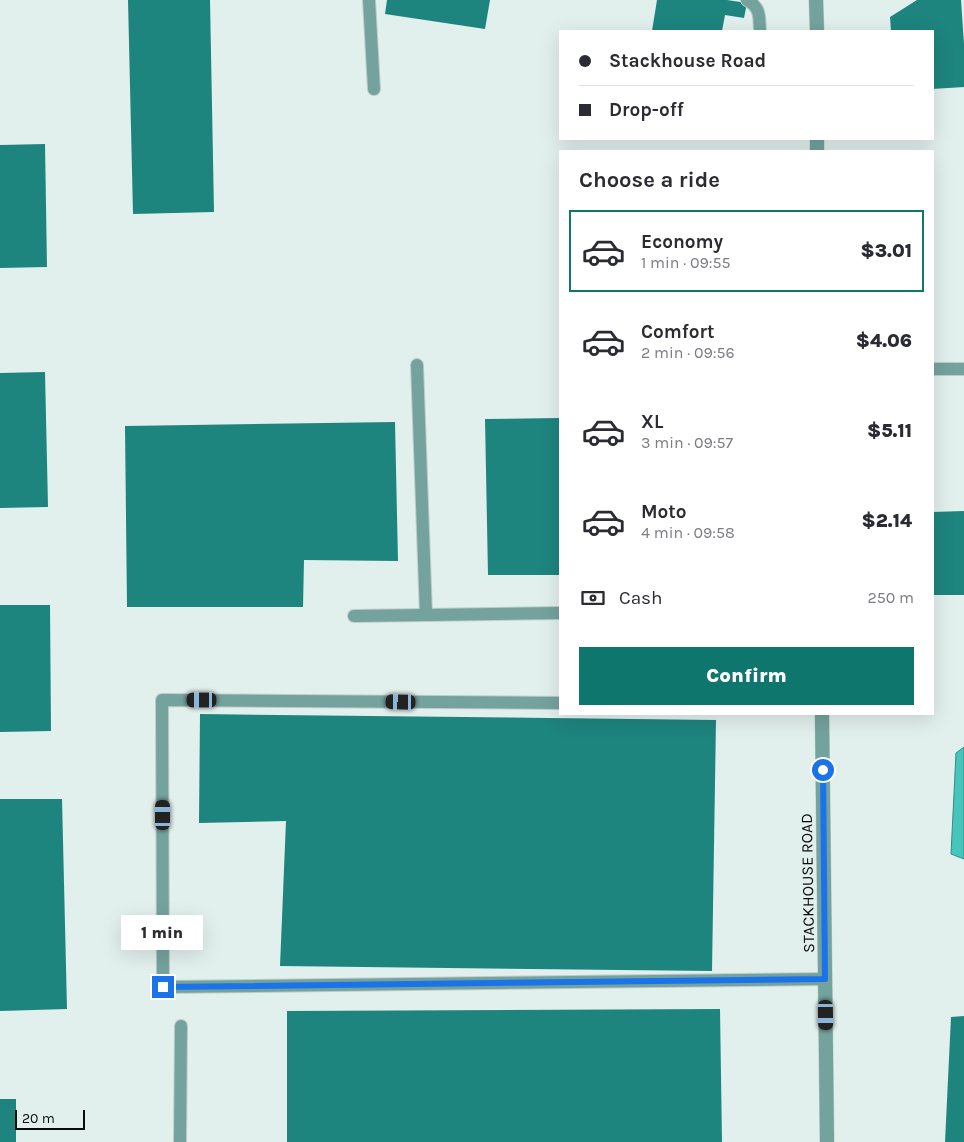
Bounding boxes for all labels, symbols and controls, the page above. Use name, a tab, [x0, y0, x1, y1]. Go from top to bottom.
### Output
text: Stackhouse Road	[609, 50, 766, 72]
text: Drop-off	[609, 99, 684, 121]
text: Choose a ride	[579, 167, 720, 193]
icon: car	[581, 229, 626, 274]
text: Economy	[641, 231, 723, 253]
text: $3.01	[860, 240, 912, 262]
text: 1 min · 09:55	[641, 253, 730, 272]
icon: car	[581, 319, 626, 364]
text: Comfort	[641, 321, 715, 343]
text: $4.06	[856, 330, 912, 352]
text: 2 min · 09:56	[641, 343, 735, 362]
icon: car	[581, 409, 626, 454]
text: XL	[641, 411, 663, 433]
text: $5.11	[867, 420, 912, 442]
text: 3 min · 09:57	[641, 433, 733, 452]
icon: car	[581, 499, 626, 544]
text: Moto	[641, 501, 687, 523]
text: $2.14	[862, 510, 912, 532]
text: 4 min · 09:58	[641, 523, 735, 542]
icon: cash	[579, 584, 607, 612]
text: Cash	[619, 587, 663, 609]
text: 250 m	[867, 588, 914, 607]
button: Confirm	[579, 647, 914, 705]
car	[187, 693, 217, 708]
car	[385, 694, 416, 710]
route start	[812, 759, 834, 781]
car	[155, 800, 170, 830]
street label: STACKHOUSE ROAD	[797, 813, 818, 953]
callout: 1 min	[122, 914, 204, 950]
text: 1 min	[141, 923, 183, 942]
route end	[152, 976, 174, 998]
car	[818, 1000, 833, 1030]
scale bar	[15, 1107, 85, 1130]
text: 20 m	[22, 1110, 55, 1127]

